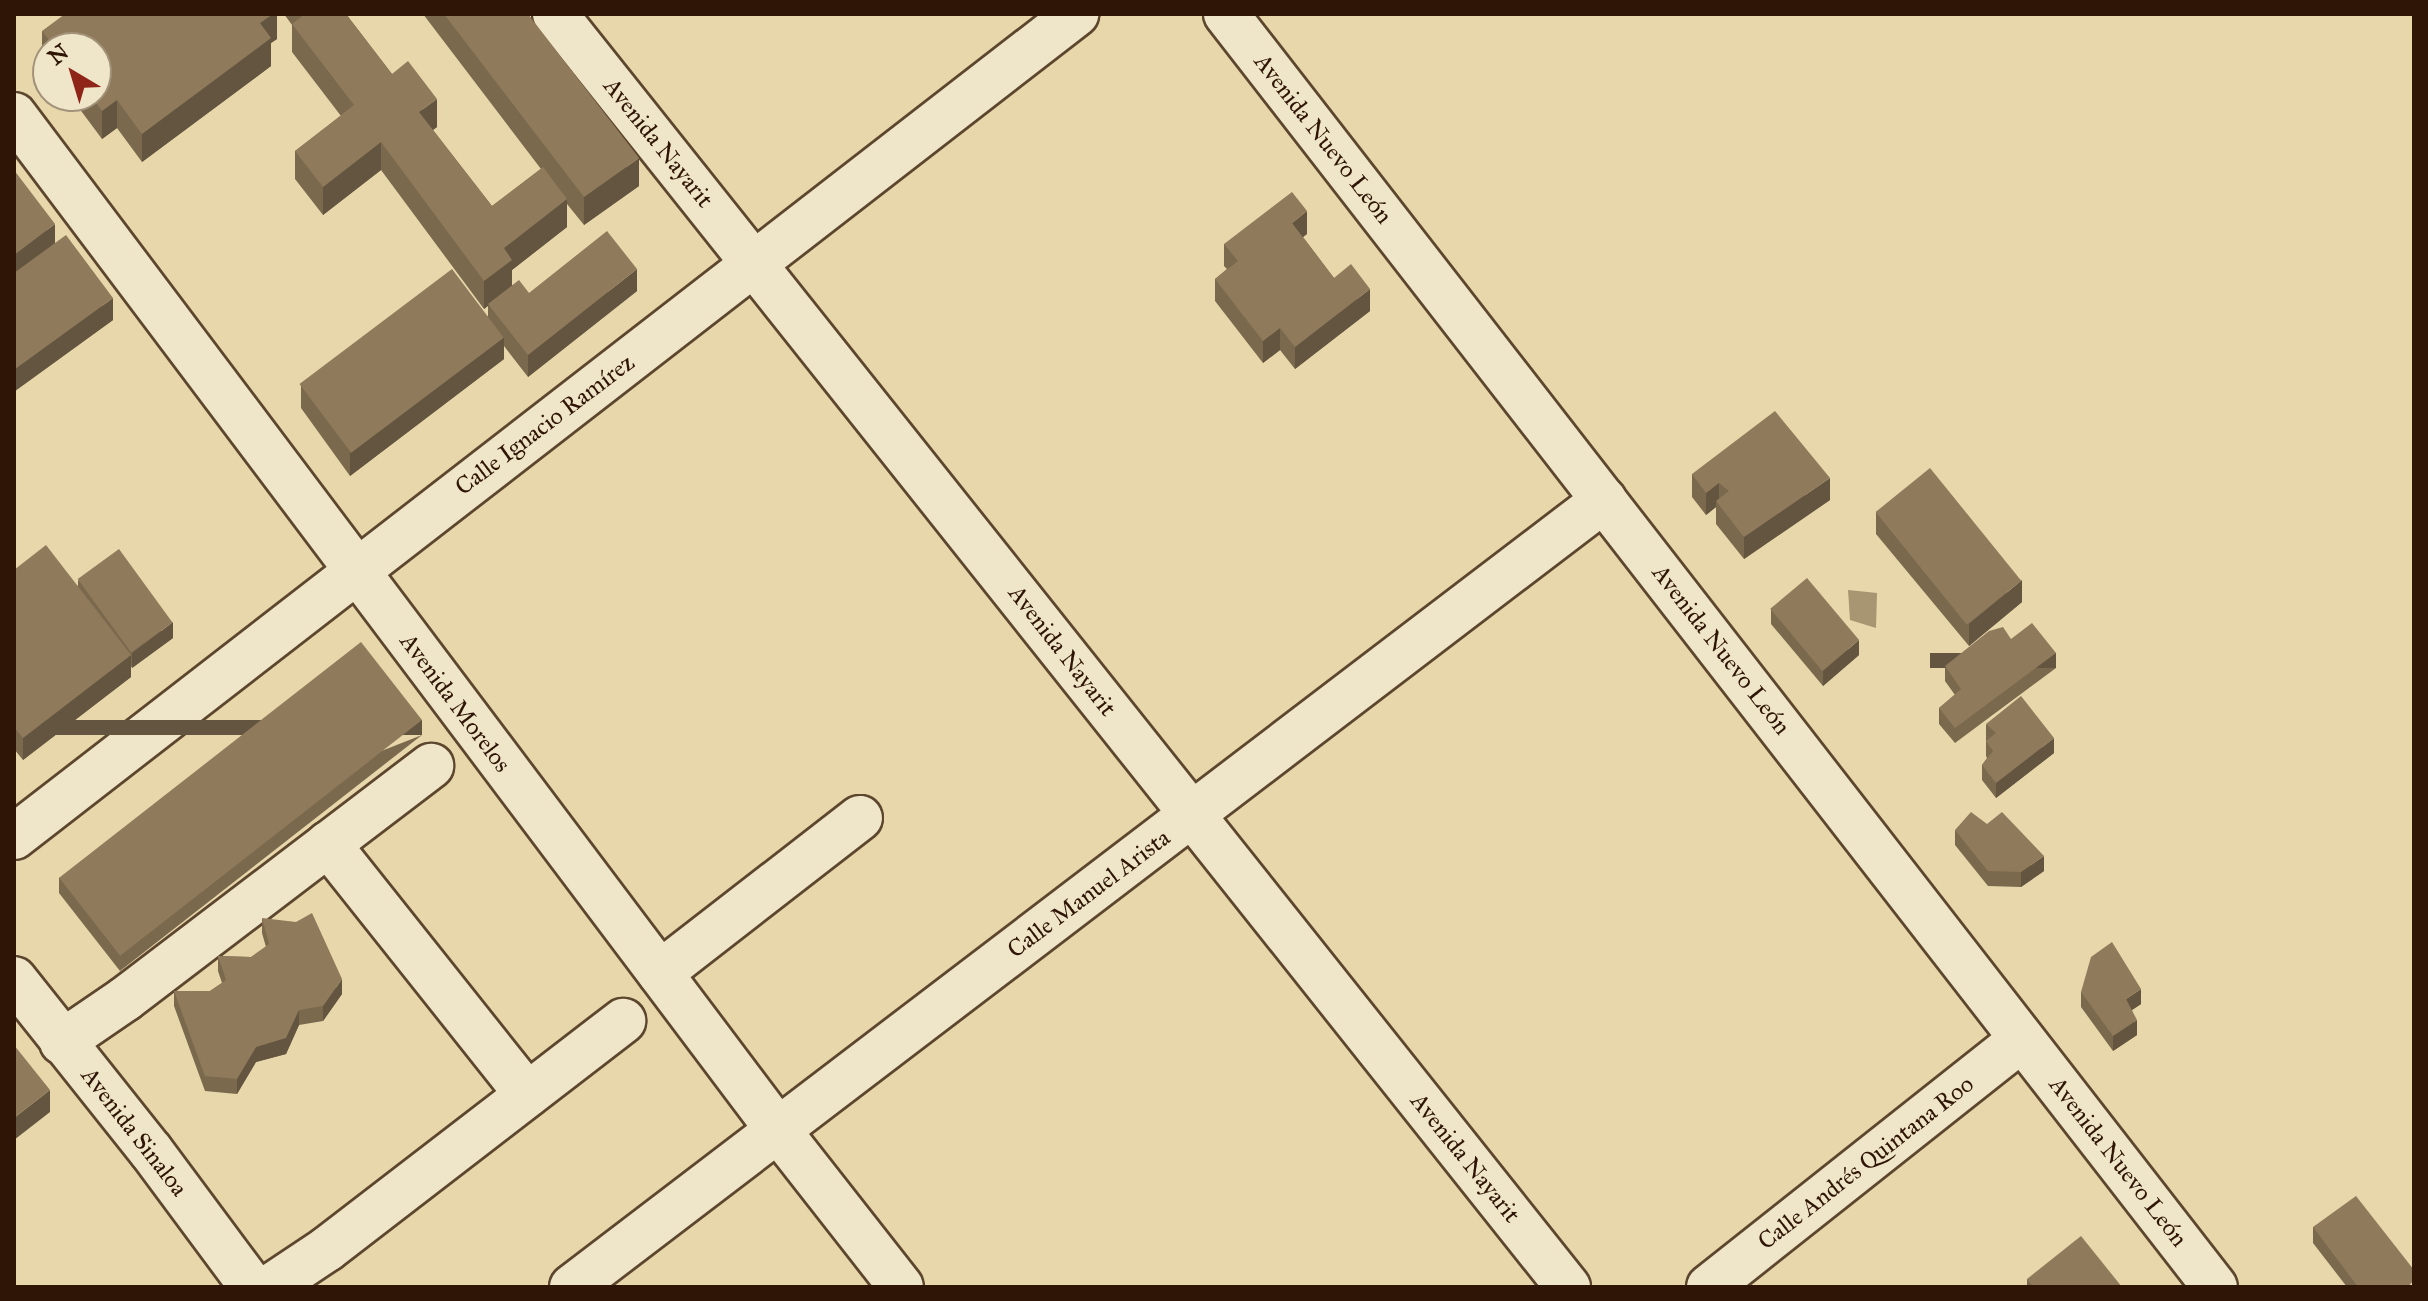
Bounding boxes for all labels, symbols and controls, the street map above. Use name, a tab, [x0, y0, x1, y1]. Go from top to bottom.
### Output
north arrow	[32, 32, 112, 112]
text: N	[42, 38, 74, 71]
street label: Avenida Nuevo León	[1248, 48, 1398, 230]
street label: Avenida Nayarit	[597, 72, 719, 214]
street label: Calle Ignacio Ramírez	[450, 348, 640, 502]
street label: Avenida Nuevo León	[1646, 559, 1796, 741]
street label: Avenida Nayarit	[1002, 580, 1122, 722]
street label: Avenida Morelos	[394, 628, 516, 778]
street label: Calle Manuel Arista	[1002, 824, 1176, 964]
street label: Avenida Sinaloa	[75, 1062, 193, 1202]
street label: Calle Andrés Quintana Roo	[1752, 1070, 1980, 1256]
street label: Avenida Nuevo León	[2043, 1071, 2193, 1253]
street label: Avenida Nayarit	[1404, 1087, 1526, 1229]

